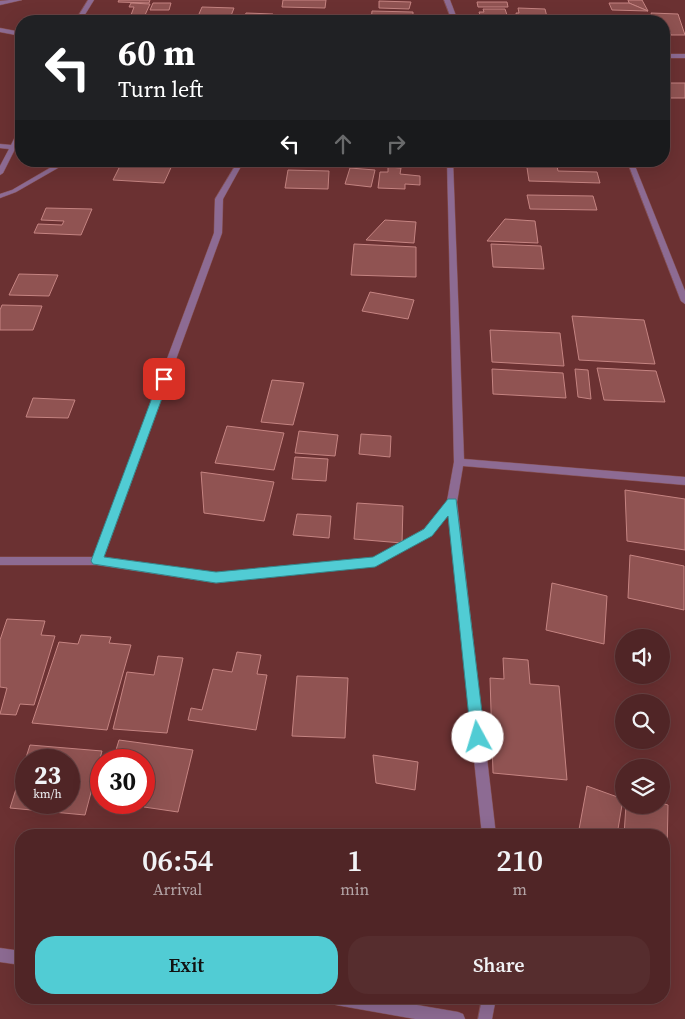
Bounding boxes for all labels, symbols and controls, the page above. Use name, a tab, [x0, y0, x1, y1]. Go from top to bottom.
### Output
text: 60 m	[118, 29, 195, 77]
icon: left	[35, 35, 100, 100]
text: Turn left	[118, 74, 203, 104]
icon: left	[276, 130, 304, 158]
icon: ahead	[329, 130, 357, 158]
icon: right	[382, 130, 410, 158]
pin	[143, 358, 185, 400]
icon: arrive	[150, 365, 178, 393]
map controls	[615, 629, 670, 814]
button: sound	[615, 629, 670, 684]
button: search	[615, 694, 670, 749]
position arrow	[451, 710, 503, 762]
speed limit sign: 30	[90, 749, 155, 814]
text: 23	[34, 758, 61, 792]
button: layers	[615, 759, 670, 814]
text: km/h	[33, 786, 62, 802]
text: 06:54	[142, 840, 213, 881]
text: 1	[347, 840, 363, 881]
text: 210	[496, 840, 543, 881]
text: Arrival	[153, 878, 202, 900]
text: min	[340, 878, 369, 900]
text: m	[512, 878, 527, 900]
button: Exit	[35, 936, 338, 994]
button: Share	[348, 936, 650, 994]

